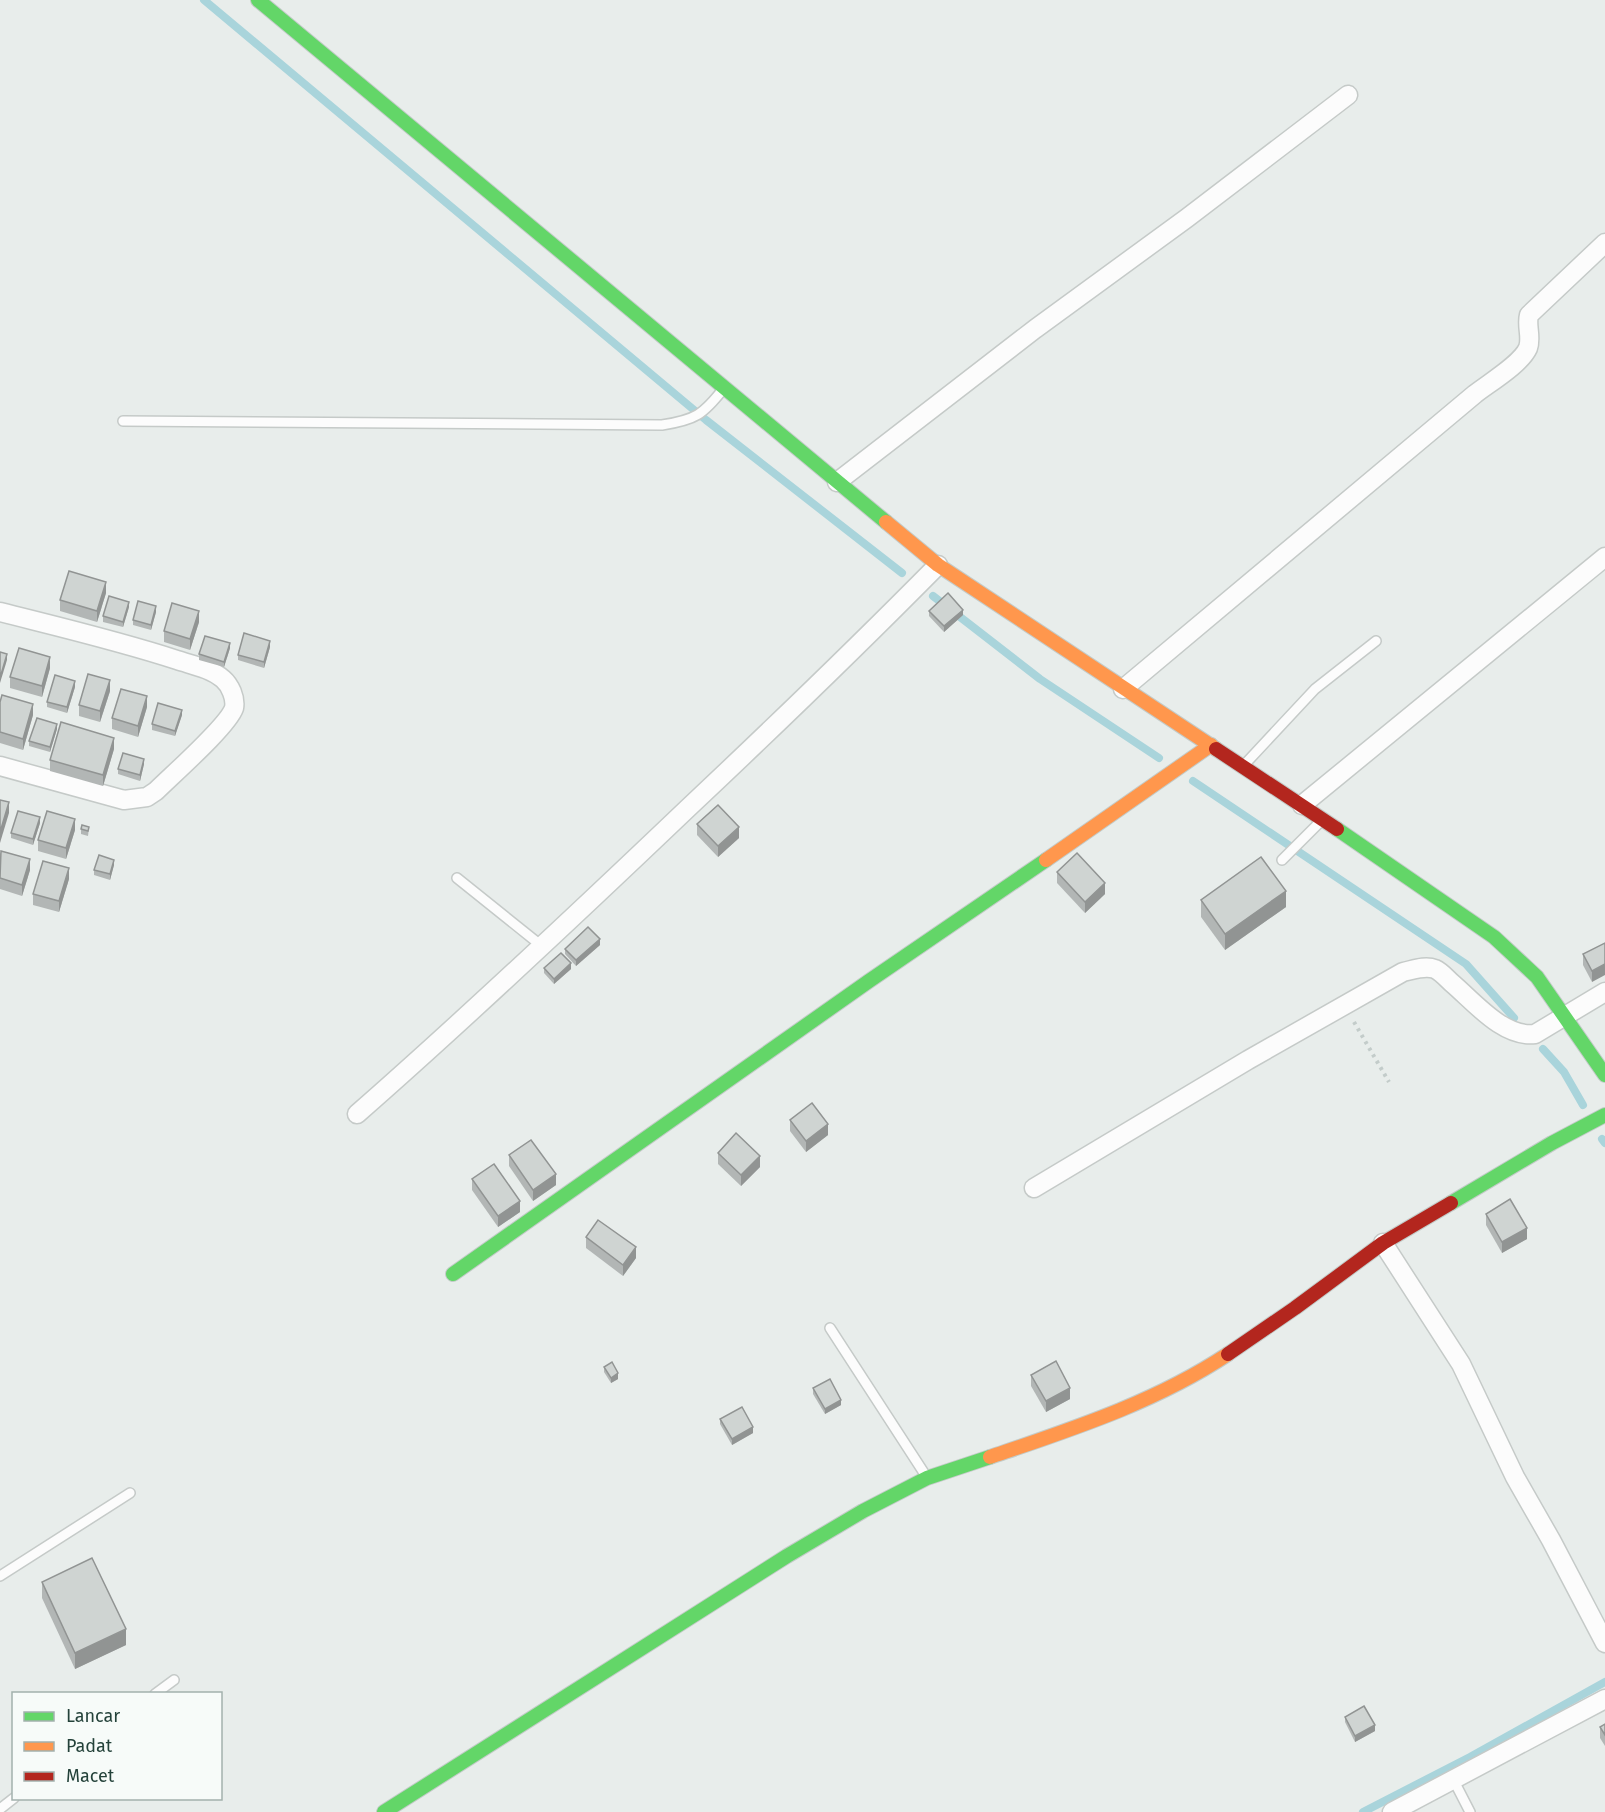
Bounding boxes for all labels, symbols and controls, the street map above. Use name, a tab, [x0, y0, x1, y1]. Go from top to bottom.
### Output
legend	[12, 1692, 222, 1800]
text: Lancar	[66, 1705, 120, 1727]
text: Padat	[66, 1735, 113, 1757]
text: Macet	[66, 1765, 115, 1787]

